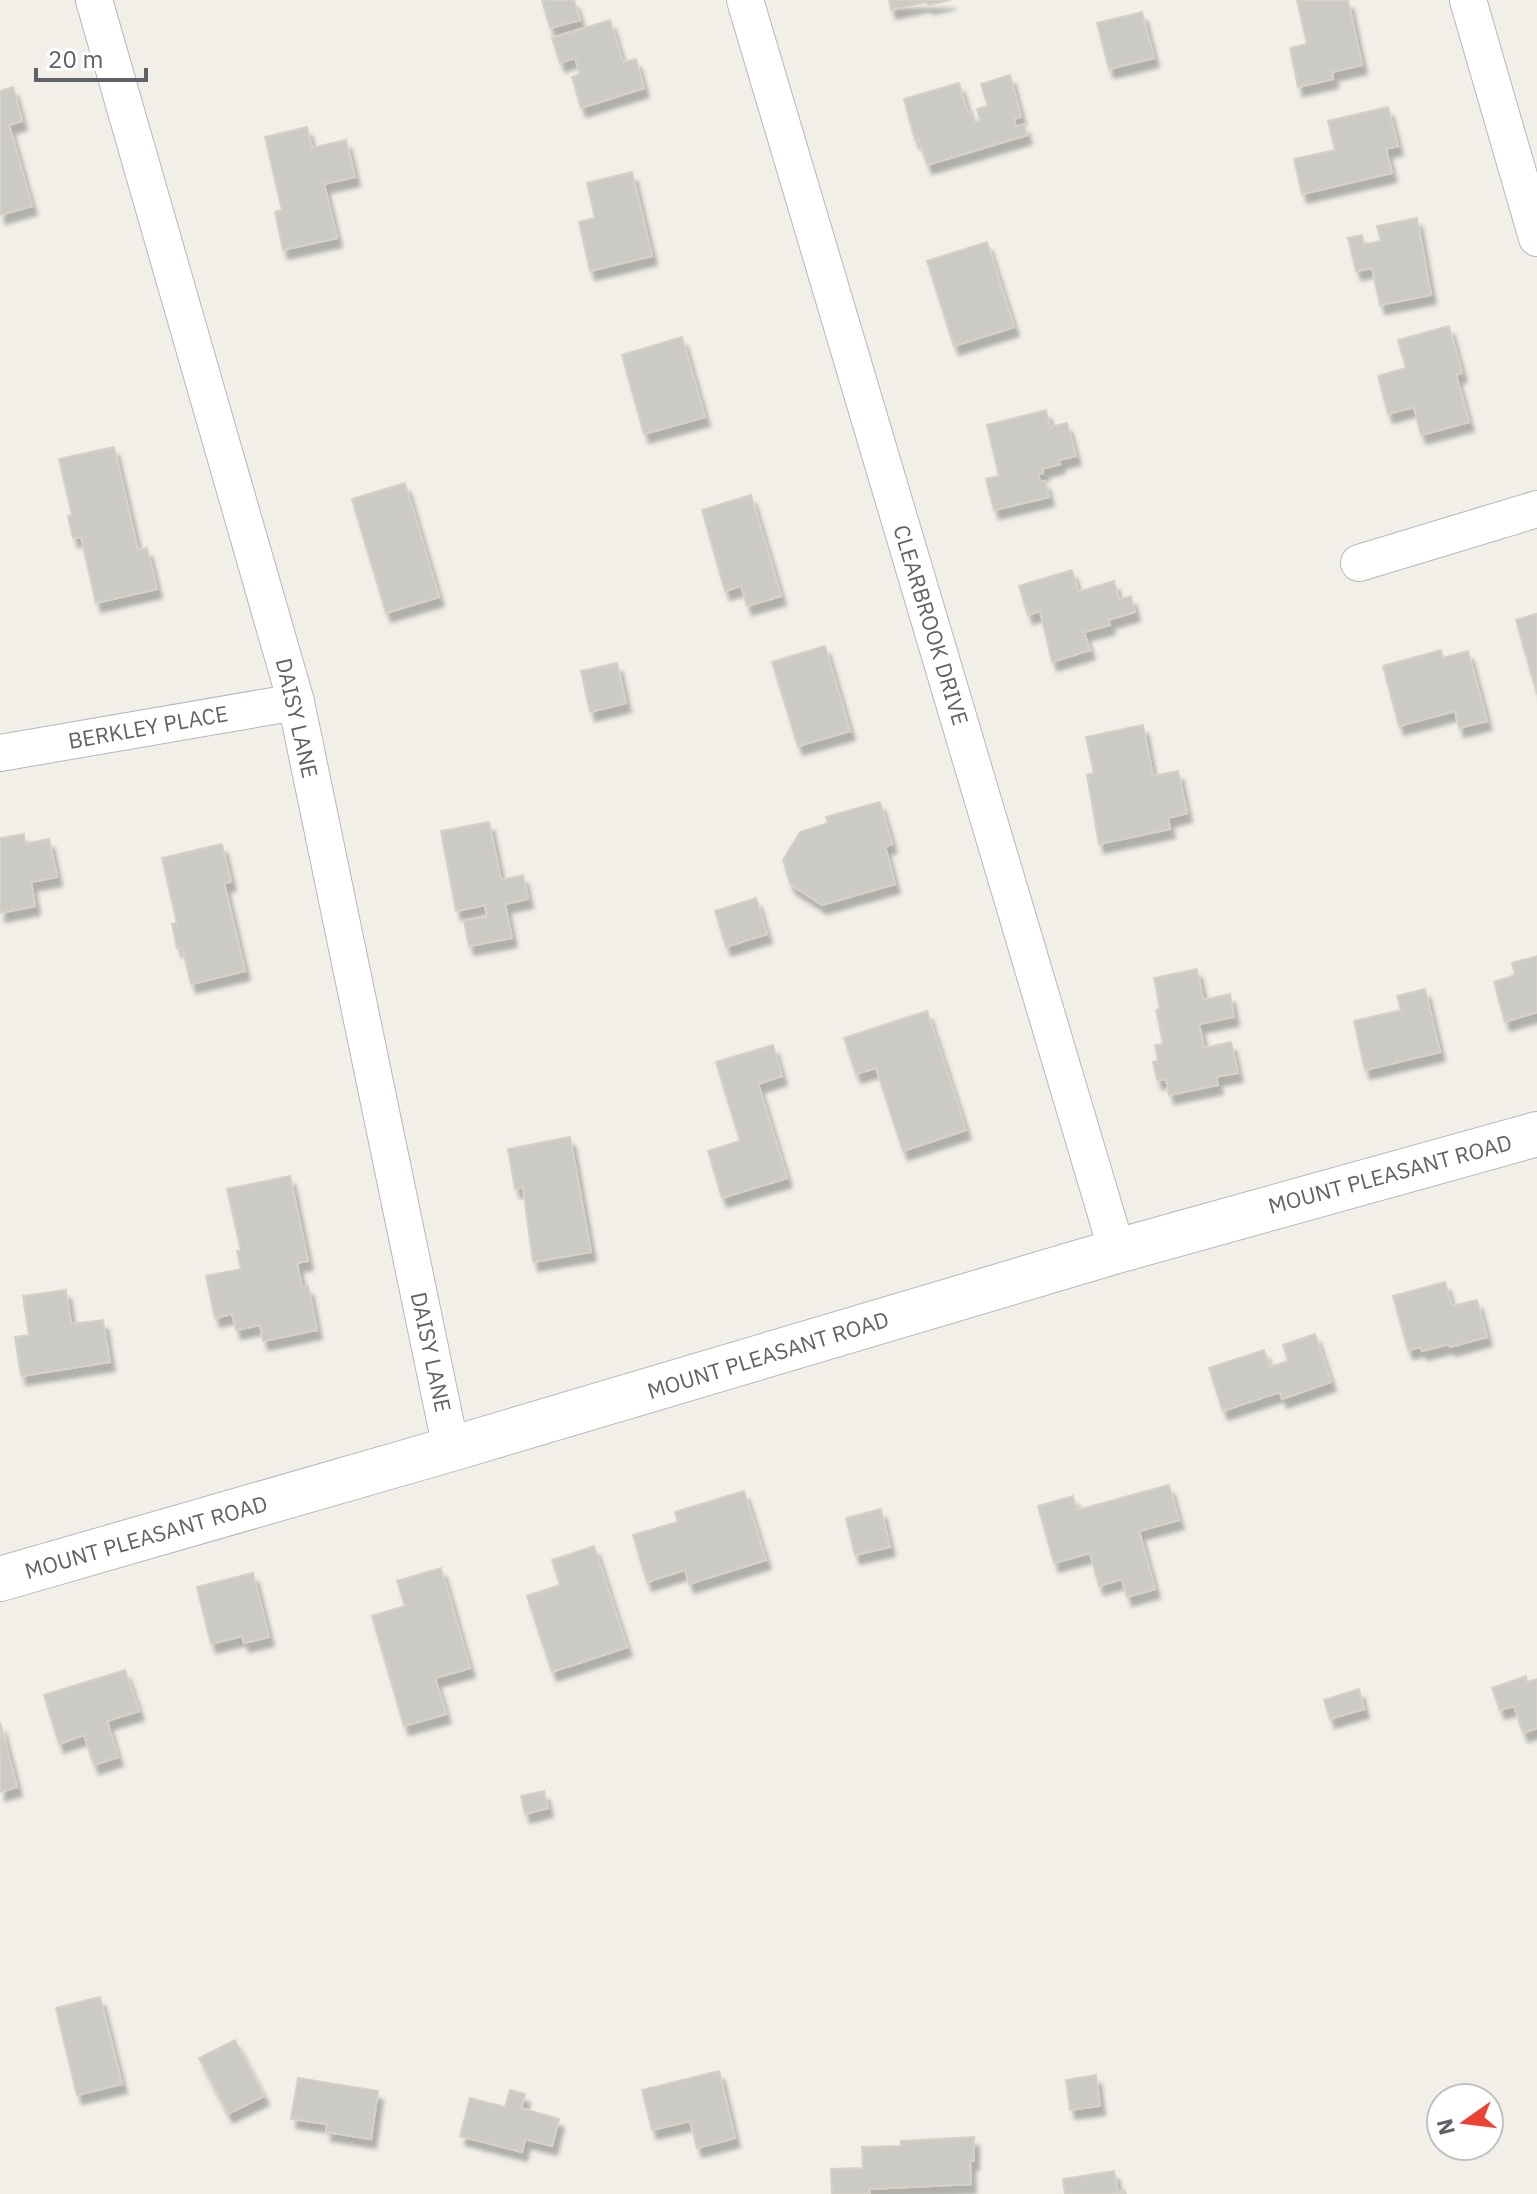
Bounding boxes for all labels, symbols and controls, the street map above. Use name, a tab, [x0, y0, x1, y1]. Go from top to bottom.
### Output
scale bar	[36, 32, 146, 82]
text: 20 m	[48, 43, 103, 75]
street label: CLEARBROOK DRIVE	[887, 521, 976, 729]
street label: DAISY LANE	[270, 655, 325, 781]
street label: BERKLEY PLACE	[66, 698, 230, 755]
street label: MOUNT PLEASANT ROAD	[1265, 1127, 1515, 1220]
street label: DAISY LANE	[405, 1289, 458, 1415]
street label: MOUNT PLEASANT ROAD	[644, 1304, 892, 1405]
street label: MOUNT PLEASANT ROAD	[21, 1488, 271, 1585]
north arrow	[1425, 2082, 1505, 2162]
text: N	[1429, 2116, 1461, 2138]

